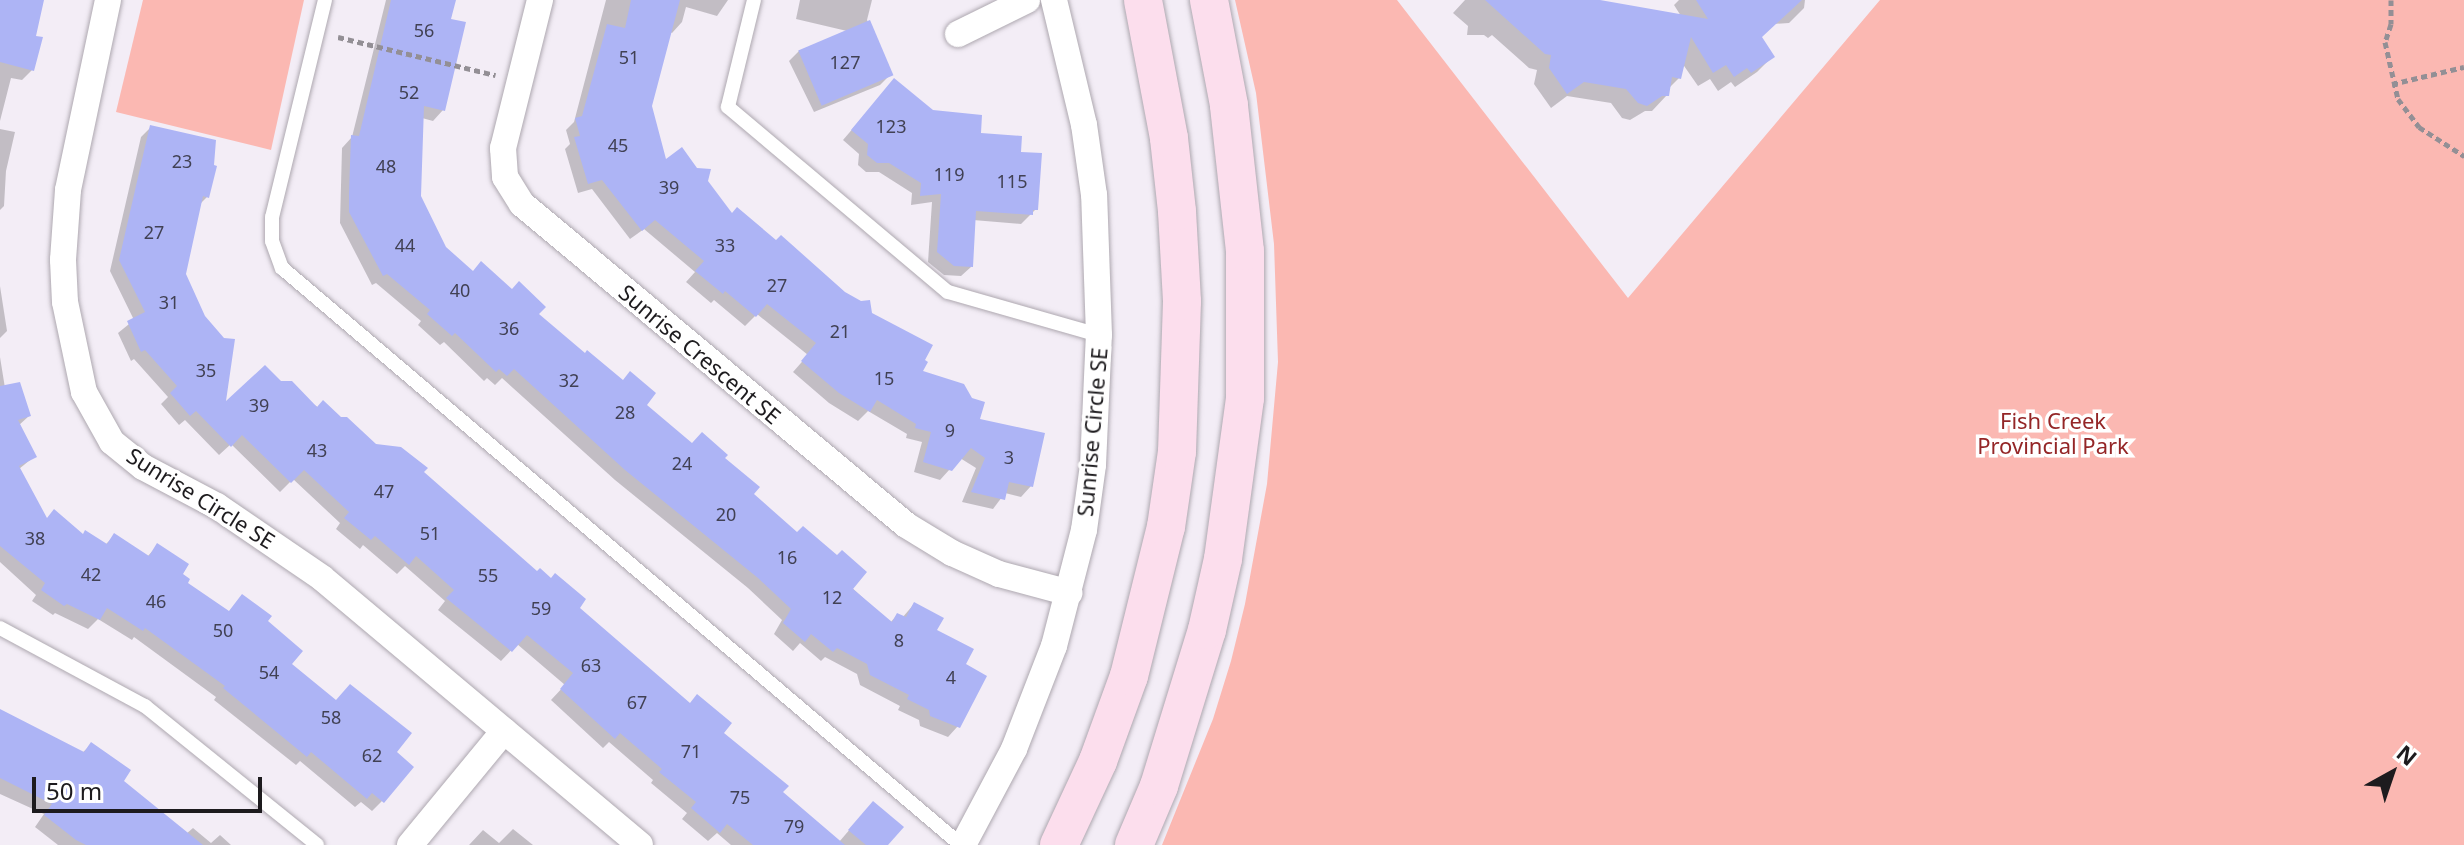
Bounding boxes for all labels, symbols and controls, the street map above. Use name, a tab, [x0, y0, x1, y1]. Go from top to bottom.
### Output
house number: 56	[414, 19, 434, 41]
house number: 51	[619, 46, 639, 68]
house number: 127	[830, 51, 860, 73]
house number: 52	[399, 81, 419, 103]
house number: 123	[876, 115, 906, 137]
house number: 45	[608, 134, 628, 156]
house number: 23	[172, 150, 192, 172]
house number: 48	[376, 155, 396, 177]
house number: 119	[934, 163, 964, 185]
house number: 115	[997, 170, 1027, 192]
house number: 39	[659, 176, 679, 198]
house number: 27	[144, 221, 164, 243]
house number: 44	[395, 234, 415, 256]
house number: 33	[715, 234, 735, 256]
house number: 27	[767, 274, 787, 296]
house number: 40	[450, 279, 470, 301]
street label: Sunrise Crescent SE	[614, 279, 786, 429]
house number: 31	[159, 291, 179, 313]
house number: 36	[499, 317, 519, 339]
house number: 21	[830, 320, 850, 342]
street label: Sunrise Circle SE	[1071, 346, 1113, 518]
house number: 35	[196, 359, 216, 381]
house number: 15	[874, 367, 894, 389]
house number: 32	[559, 369, 579, 391]
house number: 39	[249, 394, 269, 416]
house number: 28	[615, 401, 635, 423]
park label: Fish Creek Provincial Park	[1977, 407, 2129, 458]
house number: 9	[945, 419, 955, 441]
house number: 43	[307, 439, 327, 461]
street label: Sunrise Circle SE	[122, 442, 280, 554]
house number: 3	[1004, 446, 1014, 468]
house number: 24	[672, 452, 692, 474]
house number: 47	[374, 480, 394, 502]
house number: 20	[716, 503, 736, 525]
house number: 51	[420, 522, 440, 544]
house number: 38	[25, 527, 45, 549]
house number: 16	[777, 546, 797, 568]
house number: 42	[81, 563, 101, 585]
house number: 55	[478, 564, 498, 586]
house number: 12	[822, 586, 842, 608]
house number: 46	[146, 590, 166, 612]
house number: 59	[531, 597, 551, 619]
house number: 50	[213, 619, 233, 641]
house number: 8	[894, 629, 904, 651]
house number: 63	[581, 654, 601, 676]
house number: 54	[259, 661, 279, 683]
house number: 4	[946, 666, 956, 688]
house number: 67	[627, 691, 647, 713]
house number: 58	[321, 706, 341, 728]
north arrow	[2352, 733, 2432, 813]
text: N	[2391, 737, 2424, 772]
house number: 71	[681, 740, 701, 762]
house number: 62	[362, 744, 382, 766]
scale bar	[36, 761, 266, 811]
text: 50 m	[46, 774, 102, 807]
house number: 75	[730, 786, 750, 808]
house number: 79	[784, 815, 804, 837]

